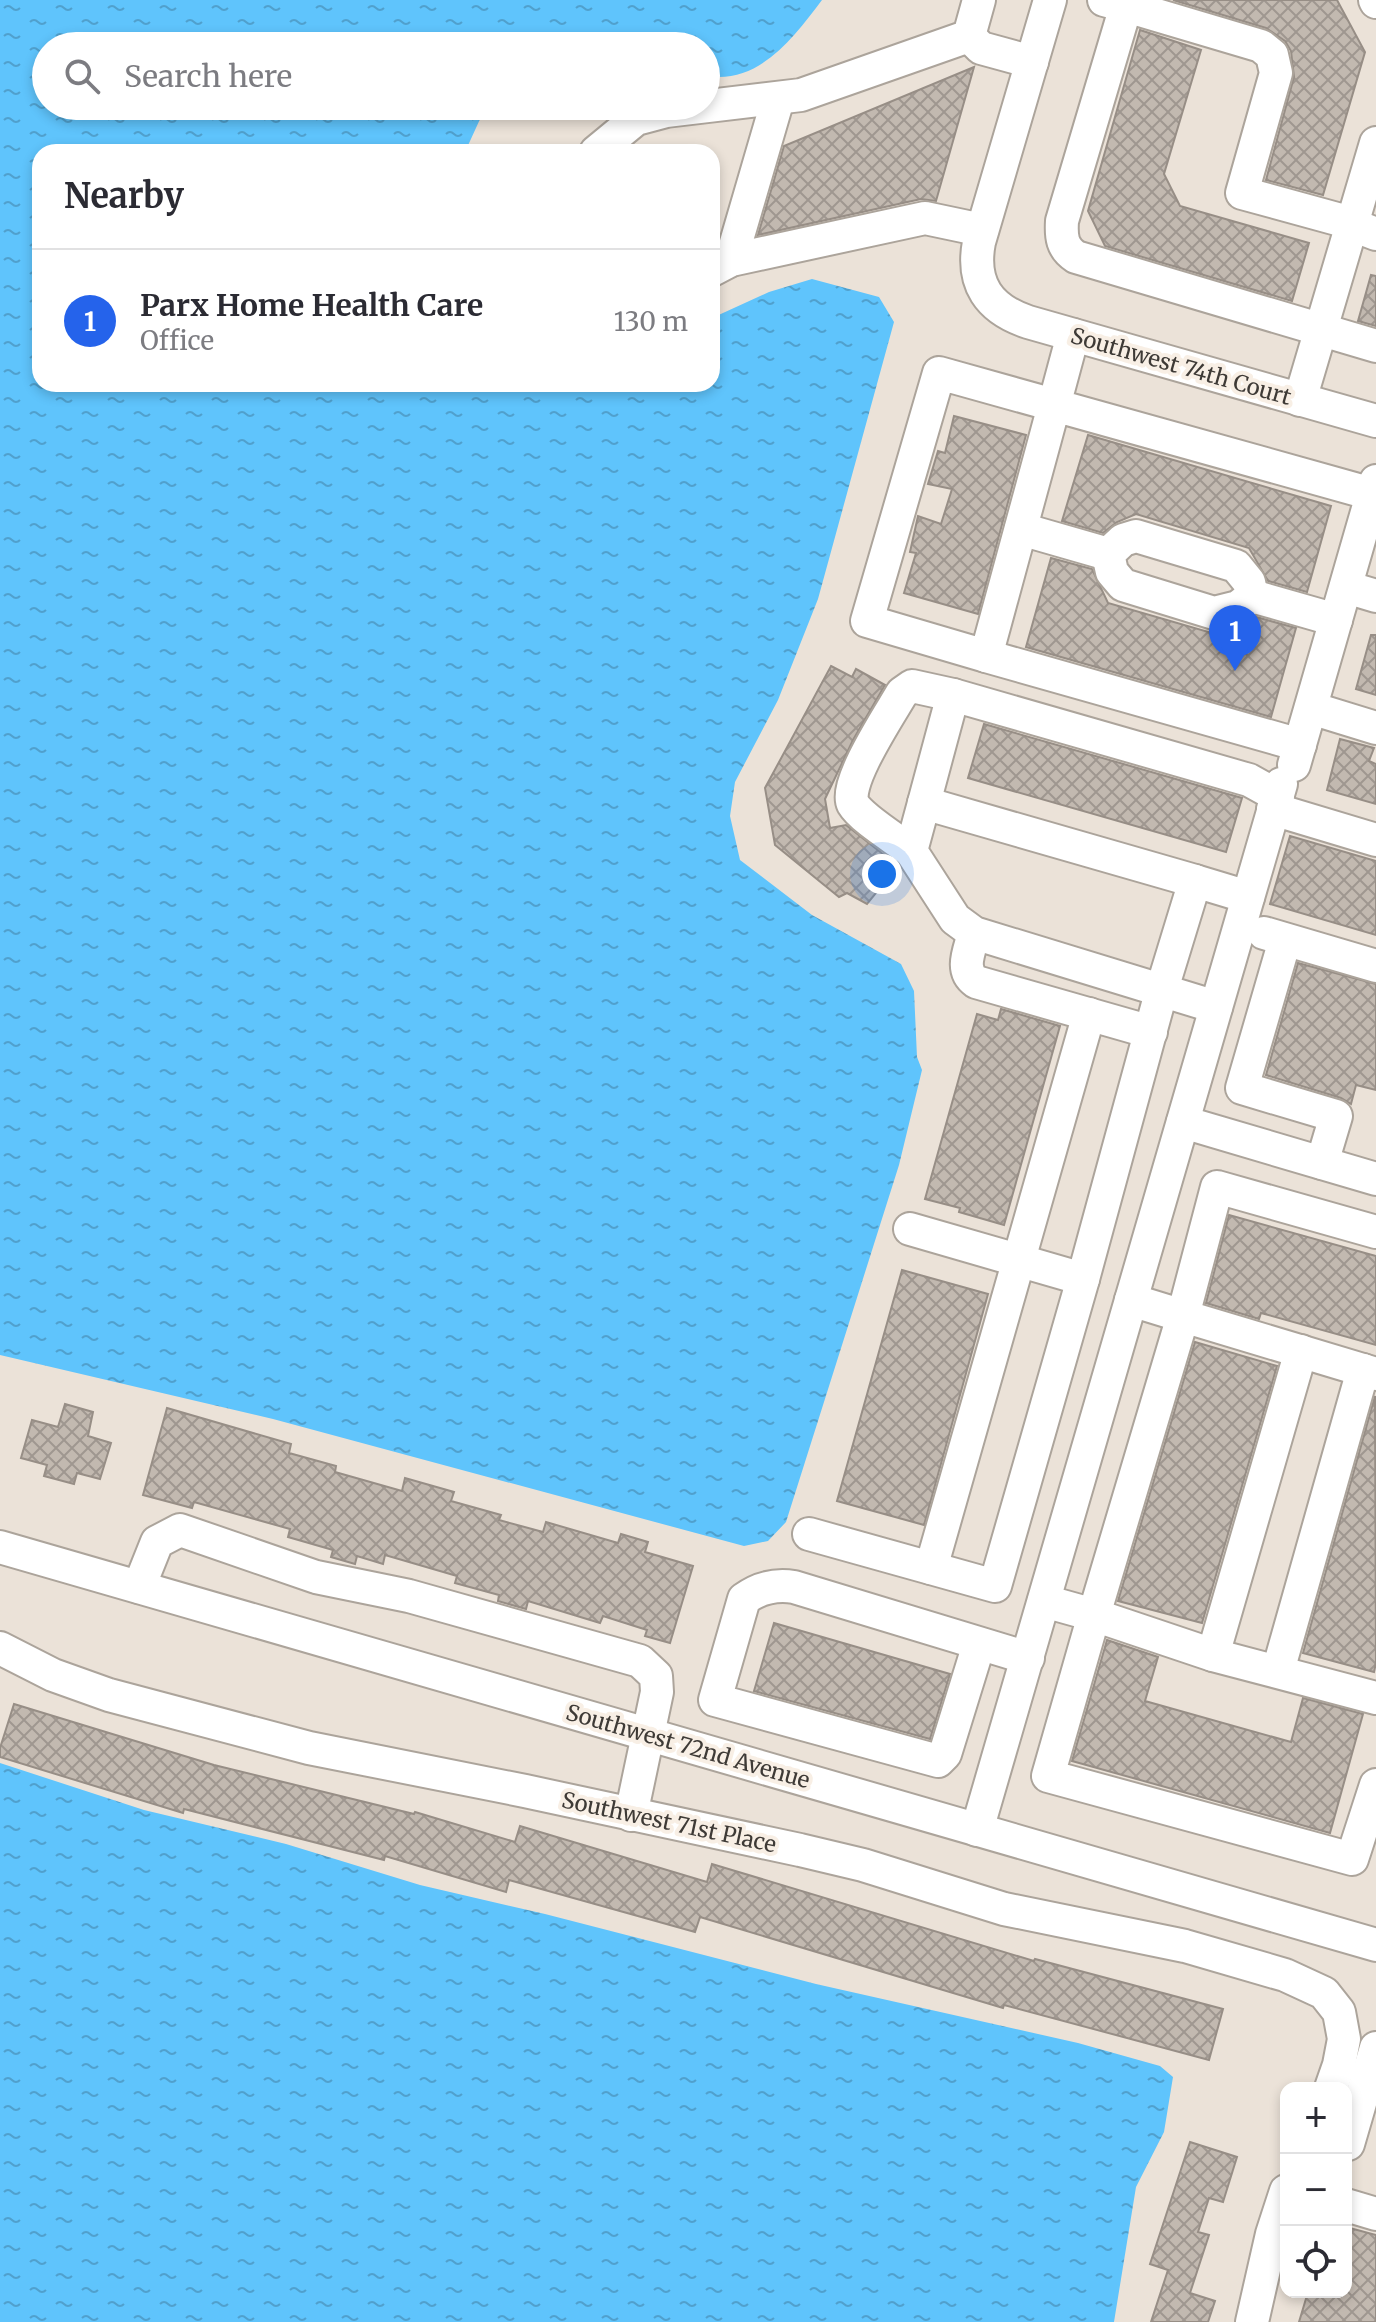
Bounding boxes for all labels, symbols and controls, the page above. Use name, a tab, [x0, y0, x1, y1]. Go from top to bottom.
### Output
search box	[32, 32, 720, 120]
icon: search	[60, 54, 104, 98]
text: Search here	[124, 57, 292, 95]
text: Nearby	[64, 175, 184, 217]
text: Parx Home Health Care	[140, 286, 483, 324]
text: 1	[84, 305, 96, 338]
text: 130 m	[614, 305, 688, 338]
street label: Southwest 74th Court	[1067, 321, 1295, 411]
text: Office	[140, 324, 214, 357]
pin: 1	[1209, 605, 1261, 671]
your location	[862, 854, 902, 894]
street label: Southwest 72nd Avenue	[563, 1698, 813, 1794]
street label: Southwest 71st Place	[559, 1786, 779, 1858]
map controls	[1280, 2082, 1352, 2298]
button: +	[1280, 2082, 1352, 2154]
button: −	[1280, 2154, 1352, 2226]
button: locate	[1280, 2226, 1352, 2298]

